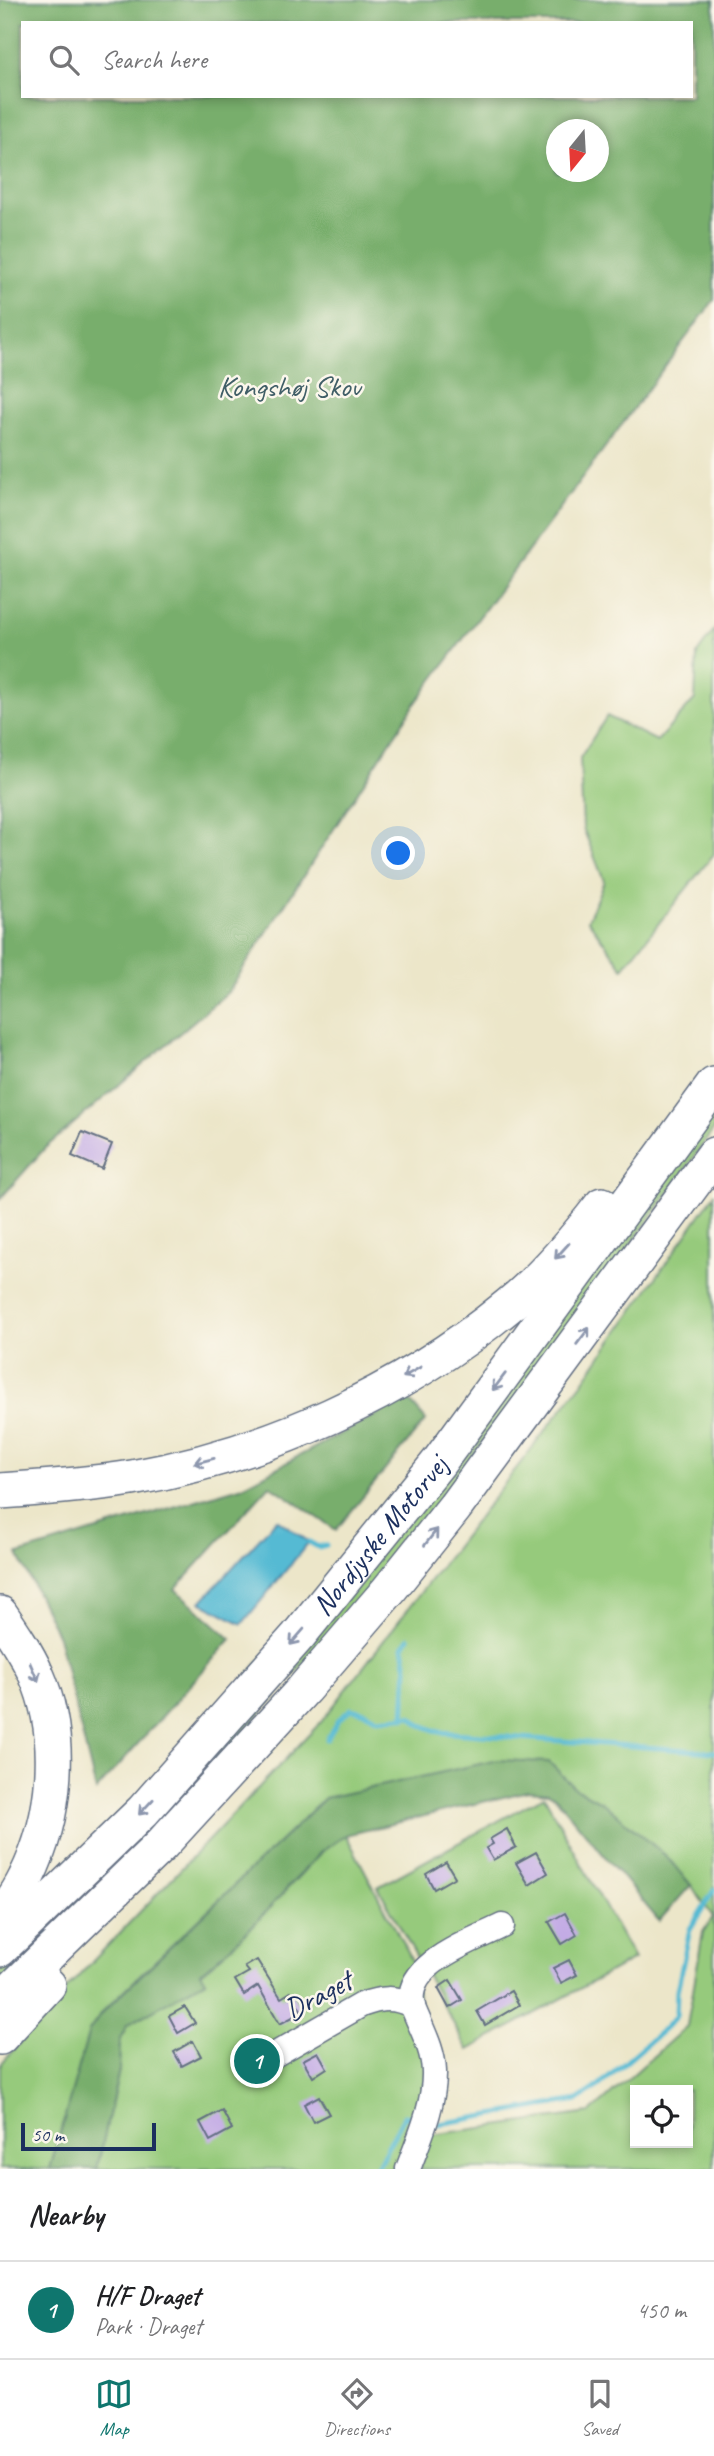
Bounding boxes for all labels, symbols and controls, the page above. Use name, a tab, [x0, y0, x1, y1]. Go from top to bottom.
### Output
search box	[21, 21, 693, 98]
icon: search	[45, 41, 83, 79]
text: Search here	[101, 43, 207, 76]
north arrow	[546, 119, 609, 182]
park label: Kongshøj Skov	[218, 367, 363, 405]
your location	[381, 836, 415, 870]
one-way arrow	[554, 1242, 570, 1260]
one-way arrow	[575, 1327, 590, 1346]
one-way arrow	[403, 1366, 423, 1380]
one-way arrow	[491, 1372, 506, 1390]
street label: Nordjyske Motorvej	[303, 1446, 458, 1623]
one-way arrow	[193, 1455, 216, 1468]
one-way arrow	[423, 1529, 439, 1547]
one-way arrow	[289, 1628, 305, 1646]
one-way arrow	[28, 1661, 41, 1683]
one-way arrow	[138, 1798, 154, 1816]
street label: Draget	[277, 1959, 362, 2029]
pin: 1	[234, 2035, 280, 2087]
map controls	[630, 2085, 693, 2148]
button: locate	[630, 2085, 693, 2148]
scale bar	[21, 2120, 156, 2152]
text: 50 m	[32, 2123, 64, 2147]
text: Nearby	[28, 2196, 104, 2234]
text: H/F Draget	[95, 2279, 200, 2312]
text: 1	[46, 2296, 56, 2325]
text: 450 m	[637, 2296, 686, 2325]
text: Park · Draget	[95, 2312, 202, 2341]
tab: Map	[95, 2375, 133, 2441]
tab: Directions	[324, 2375, 390, 2441]
tab: Saved	[581, 2375, 619, 2441]

